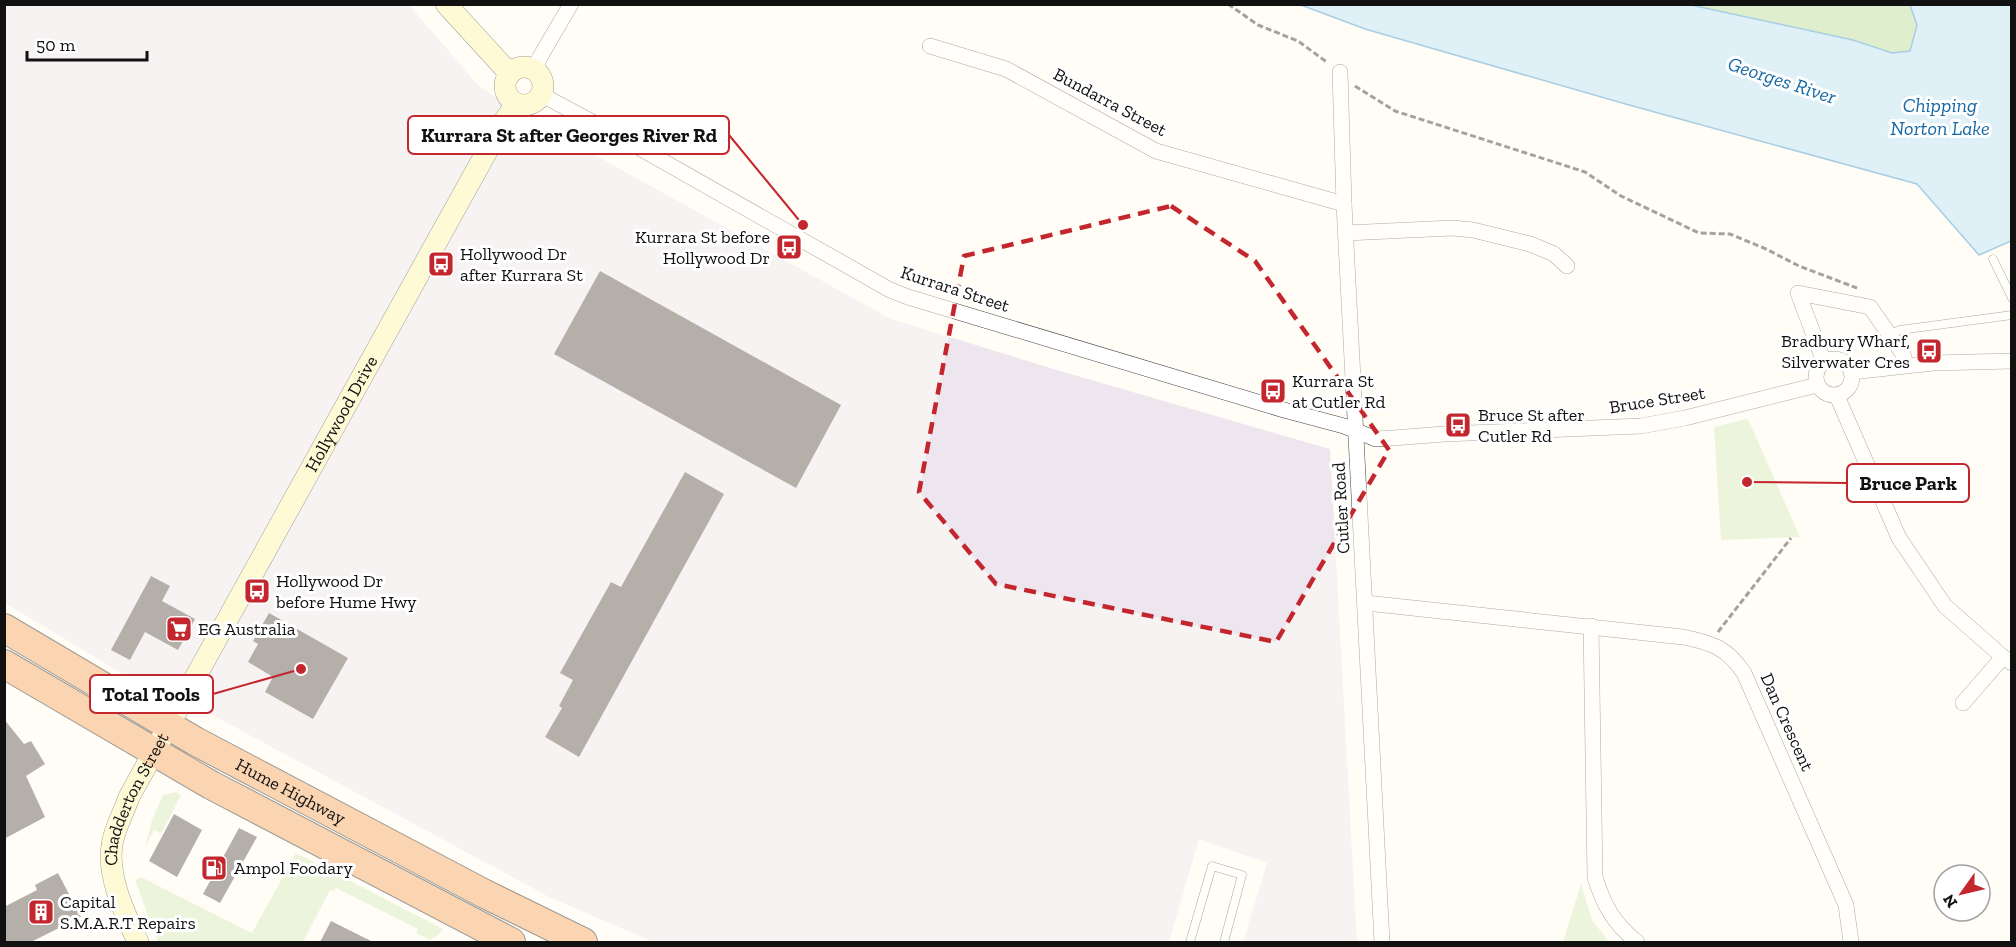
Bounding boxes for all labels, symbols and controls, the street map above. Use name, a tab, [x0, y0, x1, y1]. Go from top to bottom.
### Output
scale bar	[27, 24, 147, 62]
text: 50 m	[36, 34, 76, 56]
water label: Georges River	[1725, 51, 1839, 109]
street label: Bundarra Street	[1050, 63, 1171, 141]
water label: Chipping Norton Lake	[1890, 93, 1990, 140]
callout: Kurrara St after Georges River Rd	[408, 116, 729, 154]
text: Kurrara St after Georges River Rd	[421, 123, 718, 147]
place label: Kurrara St before Hollywood Dr	[635, 226, 770, 269]
bus stop icon: Kurrara St before Hollywood Dr	[774, 232, 804, 262]
place label: Hollywood Dr after Kurrara St	[460, 243, 583, 286]
bus stop icon: Hollywood Dr after Kurrara St	[426, 249, 456, 279]
street label: Kurrara Street	[898, 261, 1012, 317]
place label: Bradbury Wharf, Silverwater Cres	[1781, 330, 1910, 373]
bus stop icon: Bradbury Wharf, Silverwater Cres	[1914, 336, 1944, 366]
street label: Hollywood Drive	[300, 352, 382, 476]
place label: Kurrara St at Cutler Rd	[1292, 370, 1385, 413]
bus stop icon: Kurrara St at Cutler Rd	[1258, 376, 1288, 406]
street label: Bruce Street	[1607, 382, 1707, 418]
place label: Bruce St after Cutler Rd	[1478, 404, 1585, 447]
bus stop icon: Bruce St after Cutler Rd	[1443, 410, 1473, 440]
street label: Cutler Road	[1328, 462, 1354, 554]
callout: Bruce Park	[1847, 464, 1969, 502]
text: Bruce Park	[1859, 471, 1957, 495]
place label: Hollywood Dr before Hume Hwy	[275, 570, 417, 613]
bus stop icon: Hollywood Dr before Hume Hwy	[242, 576, 272, 606]
supermarket icon: EG Australia	[164, 614, 194, 644]
place label: EG Australia	[198, 618, 296, 640]
street label: Dan Crescent	[1756, 670, 1819, 775]
callout: Total Tools	[90, 675, 213, 713]
text: Total Tools	[102, 682, 200, 706]
street label: Chadderton Street	[100, 728, 174, 866]
street label: Hume Highway	[232, 753, 350, 830]
fuel station icon: Ampol Foodary	[199, 853, 229, 883]
place label: Ampol Foodary	[234, 857, 353, 879]
north arrow	[1932, 863, 1992, 923]
place label: Capital S.M.A.R.T Repairs	[60, 891, 196, 934]
text: N	[1939, 891, 1961, 911]
building icon: Capital S.M.A.R.T Repairs	[26, 897, 56, 927]

